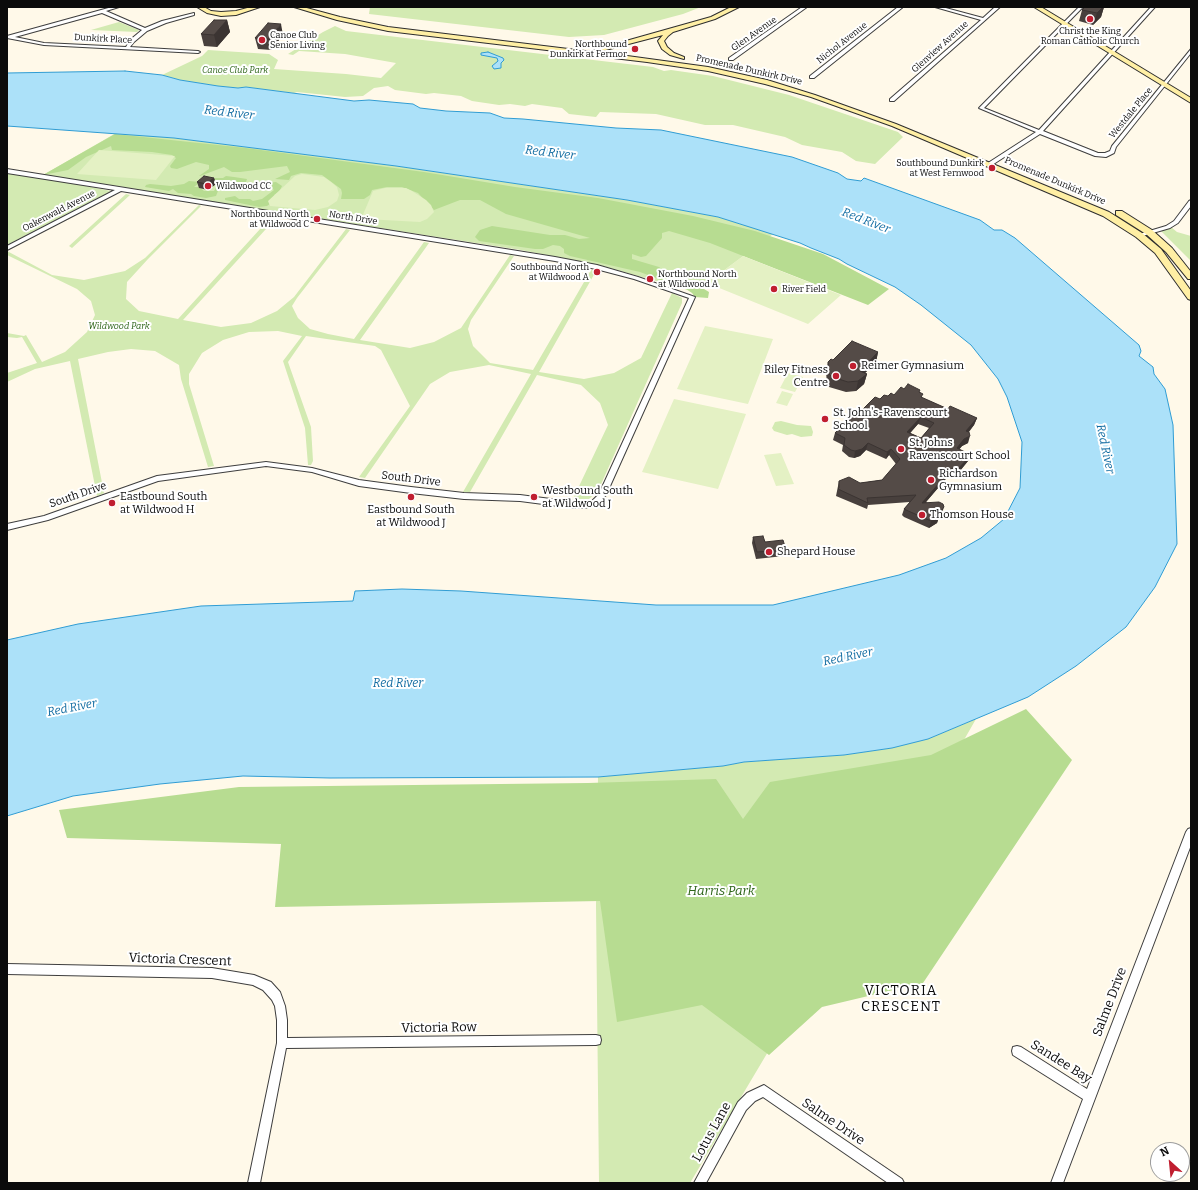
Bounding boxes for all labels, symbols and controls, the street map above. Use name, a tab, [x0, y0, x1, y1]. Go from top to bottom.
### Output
street label: Glen Avenue	[729, 14, 779, 54]
marker: Christ the King Roman Catholic Church	[1085, 14, 1095, 24]
street label: Glenview Avenue	[910, 19, 970, 75]
street label: Nichol Avenue	[815, 20, 869, 66]
place label: Christ the King Roman Catholic Church	[1041, 26, 1139, 47]
place label: Canoe Club Senior Living	[270, 30, 325, 51]
street label: Dunkirk Place	[74, 32, 132, 46]
marker: Canoe Club Senior Living	[257, 35, 267, 45]
place label: Northbound Dunkirk at Fermor	[550, 39, 627, 60]
marker: Northbound Dunkirk at Fermor	[630, 44, 640, 54]
street label: Promenade Dunkirk Drive	[695, 53, 803, 87]
park label: Canoe Club Park	[202, 65, 268, 75]
street label: Westdale Place	[1107, 85, 1155, 141]
water label: Red River	[203, 103, 255, 123]
water label: Red River	[524, 143, 576, 163]
street label: Promenade Dunkirk Drive	[1003, 155, 1107, 207]
place label: Southbound Dunkirk at West Fernwood	[896, 158, 984, 179]
marker: Southbound Dunkirk at West Fernwood	[987, 163, 997, 173]
marker: Wildwood CC	[203, 181, 213, 191]
place label: Wildwood CC	[216, 181, 271, 191]
street label: Oakenwald Avenue	[21, 188, 97, 234]
water label: Red River	[840, 205, 892, 237]
place label: Northbound North at Wildwood C	[230, 209, 309, 230]
street label: North Drive	[328, 209, 378, 227]
marker: Northbound North at Wildwood C	[312, 214, 322, 224]
place label: Southbound North at Wildwood A	[511, 262, 589, 283]
marker: Southbound North at Wildwood A	[592, 267, 602, 277]
place label: Northbound North at Wildwood A	[658, 269, 737, 290]
marker: Northbound North at Wildwood A	[645, 274, 655, 284]
marker: River Field	[769, 284, 779, 294]
place label: River Field	[782, 284, 826, 294]
park label: Wildwood Park	[88, 321, 150, 331]
place label: Reimer Gymnasium	[861, 359, 964, 373]
marker: Reimer Gymnasium	[848, 361, 858, 371]
place label: Riley Fitness Centre	[764, 363, 828, 389]
marker: Riley Fitness Centre	[831, 371, 841, 381]
place label: St. John's-Ravenscourt School	[833, 406, 947, 432]
marker: St. John's-Ravenscourt School	[820, 414, 830, 424]
water label: Red River	[1093, 423, 1117, 475]
place label: St. Johns Ravenscourt School	[909, 436, 1010, 462]
marker: St. Johns Ravenscourt School	[896, 444, 906, 454]
place label: Richardson Gymnasium	[939, 467, 1002, 493]
street label: South Drive	[381, 469, 441, 489]
marker: Richardson Gymnasium	[926, 475, 936, 485]
street label: South Drive	[48, 479, 108, 511]
place label: Westbound South at Wildwood J	[542, 484, 633, 510]
place label: Eastbound South at Wildwood H	[120, 490, 207, 516]
marker: Eastbound South at Wildwood J	[406, 492, 416, 502]
marker: Westbound South at Wildwood J	[529, 492, 539, 502]
marker: Eastbound South at Wildwood H	[107, 498, 117, 508]
place label: Eastbound South at Wildwood J	[367, 503, 455, 529]
place label: Thomson House	[930, 508, 1014, 522]
marker: Thomson House	[917, 510, 927, 520]
place label: Shepard House	[777, 545, 855, 559]
marker: Shepard House	[764, 547, 774, 557]
water label: Red River	[822, 645, 874, 669]
water label: Red River	[373, 677, 423, 691]
water label: Red River	[46, 696, 98, 720]
park label: Harris Park	[687, 883, 755, 899]
street label: Victoria Crescent	[128, 950, 232, 970]
street label: Salme Drive	[1090, 965, 1130, 1039]
district label: VICTORIA CRESCENT	[861, 983, 941, 1016]
street label: Victoria Row	[401, 1020, 477, 1036]
street label: Sandee Bay	[1028, 1037, 1094, 1087]
street label: Salme Drive	[799, 1095, 867, 1149]
street label: Lotus Lane	[689, 1100, 735, 1164]
north arrow	[1150, 1142, 1190, 1182]
text: N	[1158, 1144, 1172, 1159]

